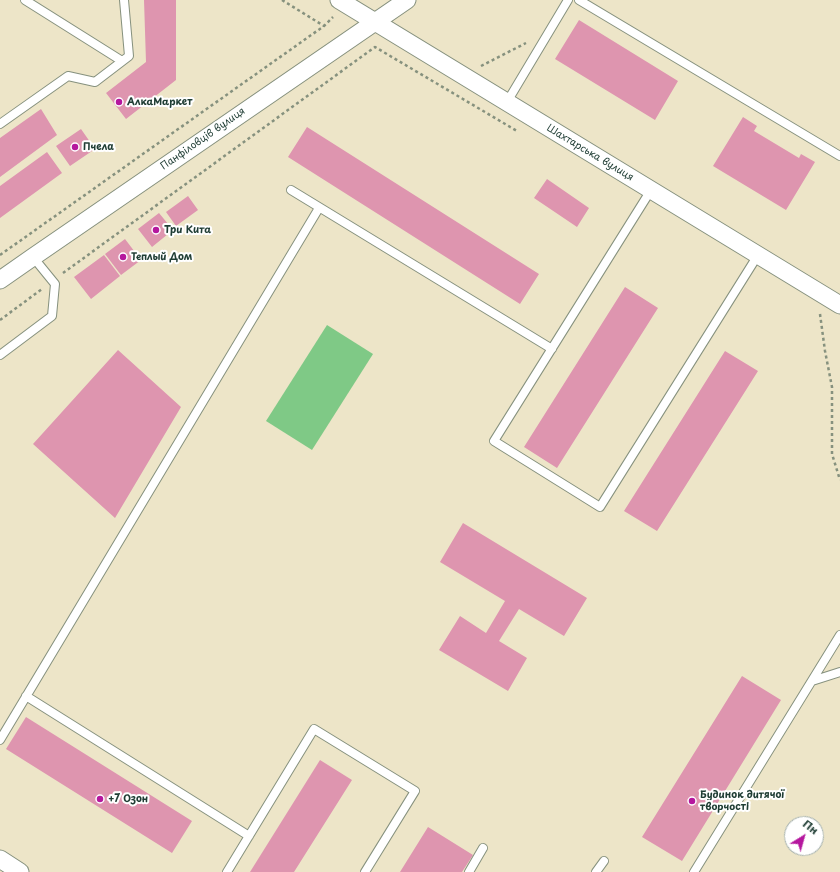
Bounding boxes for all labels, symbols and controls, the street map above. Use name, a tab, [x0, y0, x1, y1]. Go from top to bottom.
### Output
place label: АлкаМаркет	[127, 96, 192, 108]
marker: АлкаМаркет	[114, 97, 124, 107]
street label: Панфіловців вулиця	[158, 105, 248, 173]
street label: Шахтарська вулиця	[544, 122, 636, 184]
place label: Пчела	[83, 141, 114, 153]
marker: Пчела	[70, 142, 80, 152]
place label: Три Кита	[164, 224, 211, 236]
marker: Три Кита	[151, 225, 161, 235]
place label: Теплый Дом	[131, 251, 192, 263]
marker: Теплый Дом	[118, 252, 128, 262]
place label: Будинок дитячої творчості	[700, 789, 784, 812]
place label: +7 Озон	[108, 793, 148, 805]
marker: +7 Озон	[95, 794, 105, 804]
marker: Будинок дитячої творчості	[687, 796, 697, 806]
text: Пн	[799, 815, 822, 838]
north arrow	[784, 816, 824, 856]

